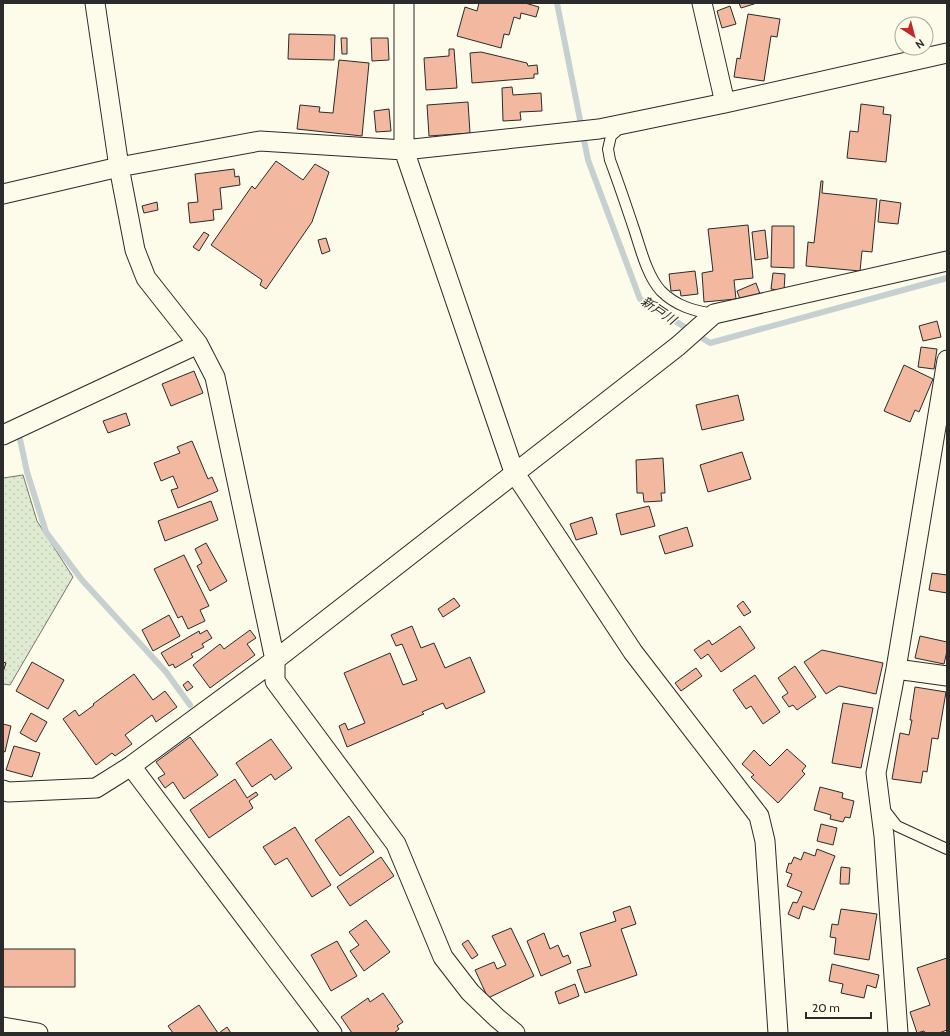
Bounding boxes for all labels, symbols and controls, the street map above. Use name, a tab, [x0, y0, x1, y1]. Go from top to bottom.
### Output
north arrow	[894, 16, 934, 56]
text: N	[913, 36, 927, 52]
water label: 新戸川	[638, 292, 681, 329]
scale bar	[806, 994, 871, 1020]
text: 20 m	[812, 1000, 840, 1015]

